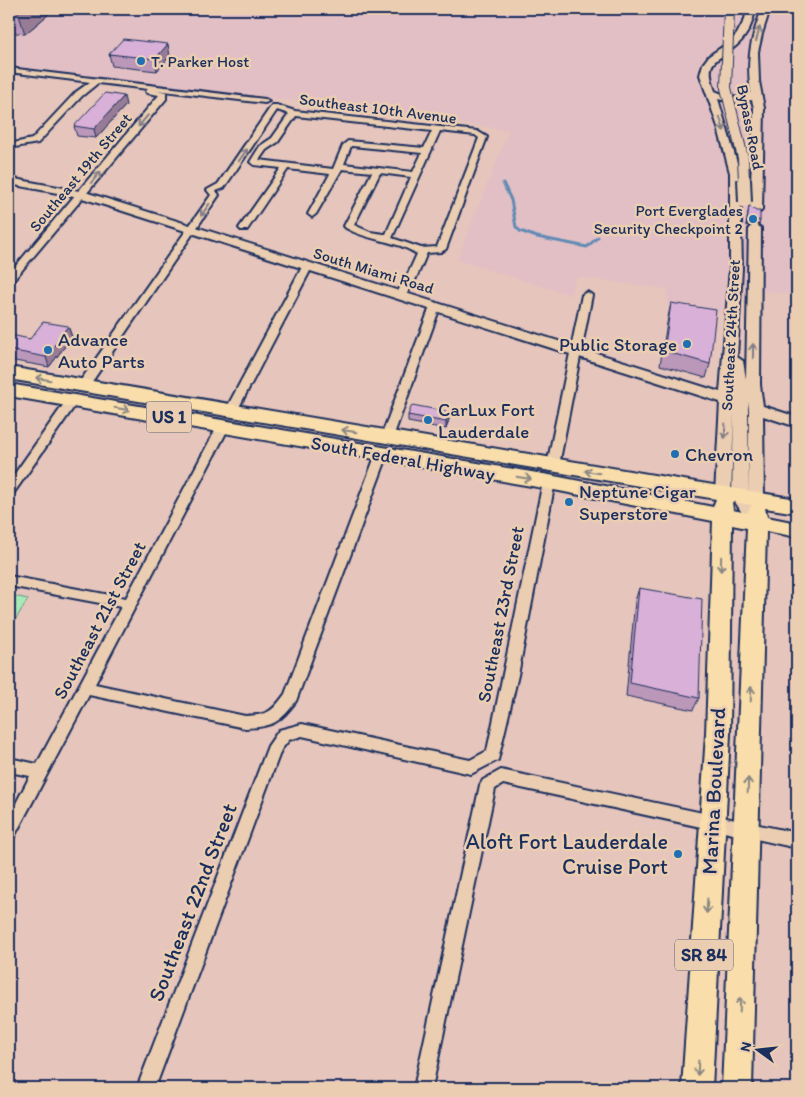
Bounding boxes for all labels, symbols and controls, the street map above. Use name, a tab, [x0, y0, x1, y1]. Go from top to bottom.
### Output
one-way arrow	[753, 26, 763, 42]
place label: T. Parker Host	[151, 52, 249, 71]
marker: T. Parker Host	[135, 55, 147, 67]
street label: Bypass Road	[733, 83, 768, 172]
street label: Southeast 10th Avenue	[298, 89, 458, 128]
street label: Southeast 19th Street	[25, 109, 136, 236]
one-way arrow	[138, 114, 149, 127]
one-way arrow	[717, 116, 727, 132]
one-way arrow	[238, 148, 248, 162]
one-way arrow	[90, 171, 101, 184]
place label: Port Everglades Security Checkpoint 2	[594, 201, 744, 238]
one-way arrow	[200, 202, 210, 216]
marker: Port Everglades Security Checkpoint 2	[747, 213, 759, 225]
street label: South Miami Road	[311, 243, 437, 298]
street label: Southeast 24th Street	[717, 259, 744, 411]
place label: Advance Auto Parts	[58, 328, 145, 373]
place label: Public Storage	[559, 333, 677, 356]
marker: Public Storage	[681, 338, 693, 350]
marker: Advance Auto Parts	[42, 344, 54, 356]
one-way arrow	[748, 344, 758, 360]
one-way arrow	[35, 374, 51, 384]
place label: CarLux Fort Lauderdale	[438, 398, 535, 443]
road number: US 1	[146, 402, 192, 432]
one-way arrow	[114, 405, 130, 415]
marker: CarLux Fort Lauderdale	[422, 414, 434, 426]
one-way arrow	[721, 422, 730, 438]
one-way arrow	[341, 425, 357, 435]
street label: South Federal Highway	[309, 431, 497, 486]
place label: Chevron	[685, 443, 753, 466]
marker: Chevron	[669, 448, 681, 460]
one-way arrow	[585, 466, 601, 476]
one-way arrow	[515, 474, 531, 484]
place label: Neptune Cigar Superstore	[579, 480, 697, 525]
marker: Neptune Cigar Superstore	[563, 496, 575, 508]
street label: Southeast 23rd Street	[472, 524, 529, 704]
street label: Southeast 21st Street	[48, 537, 151, 703]
one-way arrow	[716, 556, 726, 572]
one-way arrow	[746, 686, 756, 702]
street label: Marina Boulevard	[696, 707, 731, 875]
one-way arrow	[743, 778, 753, 794]
street label: Southeast 22nd Street	[142, 799, 243, 1005]
place label: Aloft Fort Lauderdale Cruise Port	[466, 828, 668, 880]
marker: Aloft Fort Lauderdale Cruise Port	[672, 848, 684, 860]
one-way arrow	[702, 897, 712, 913]
road number: SR 84	[675, 940, 733, 970]
one-way arrow	[735, 997, 745, 1013]
north arrow	[734, 1024, 784, 1074]
text: N	[736, 1040, 755, 1054]
one-way arrow	[694, 1060, 703, 1076]

